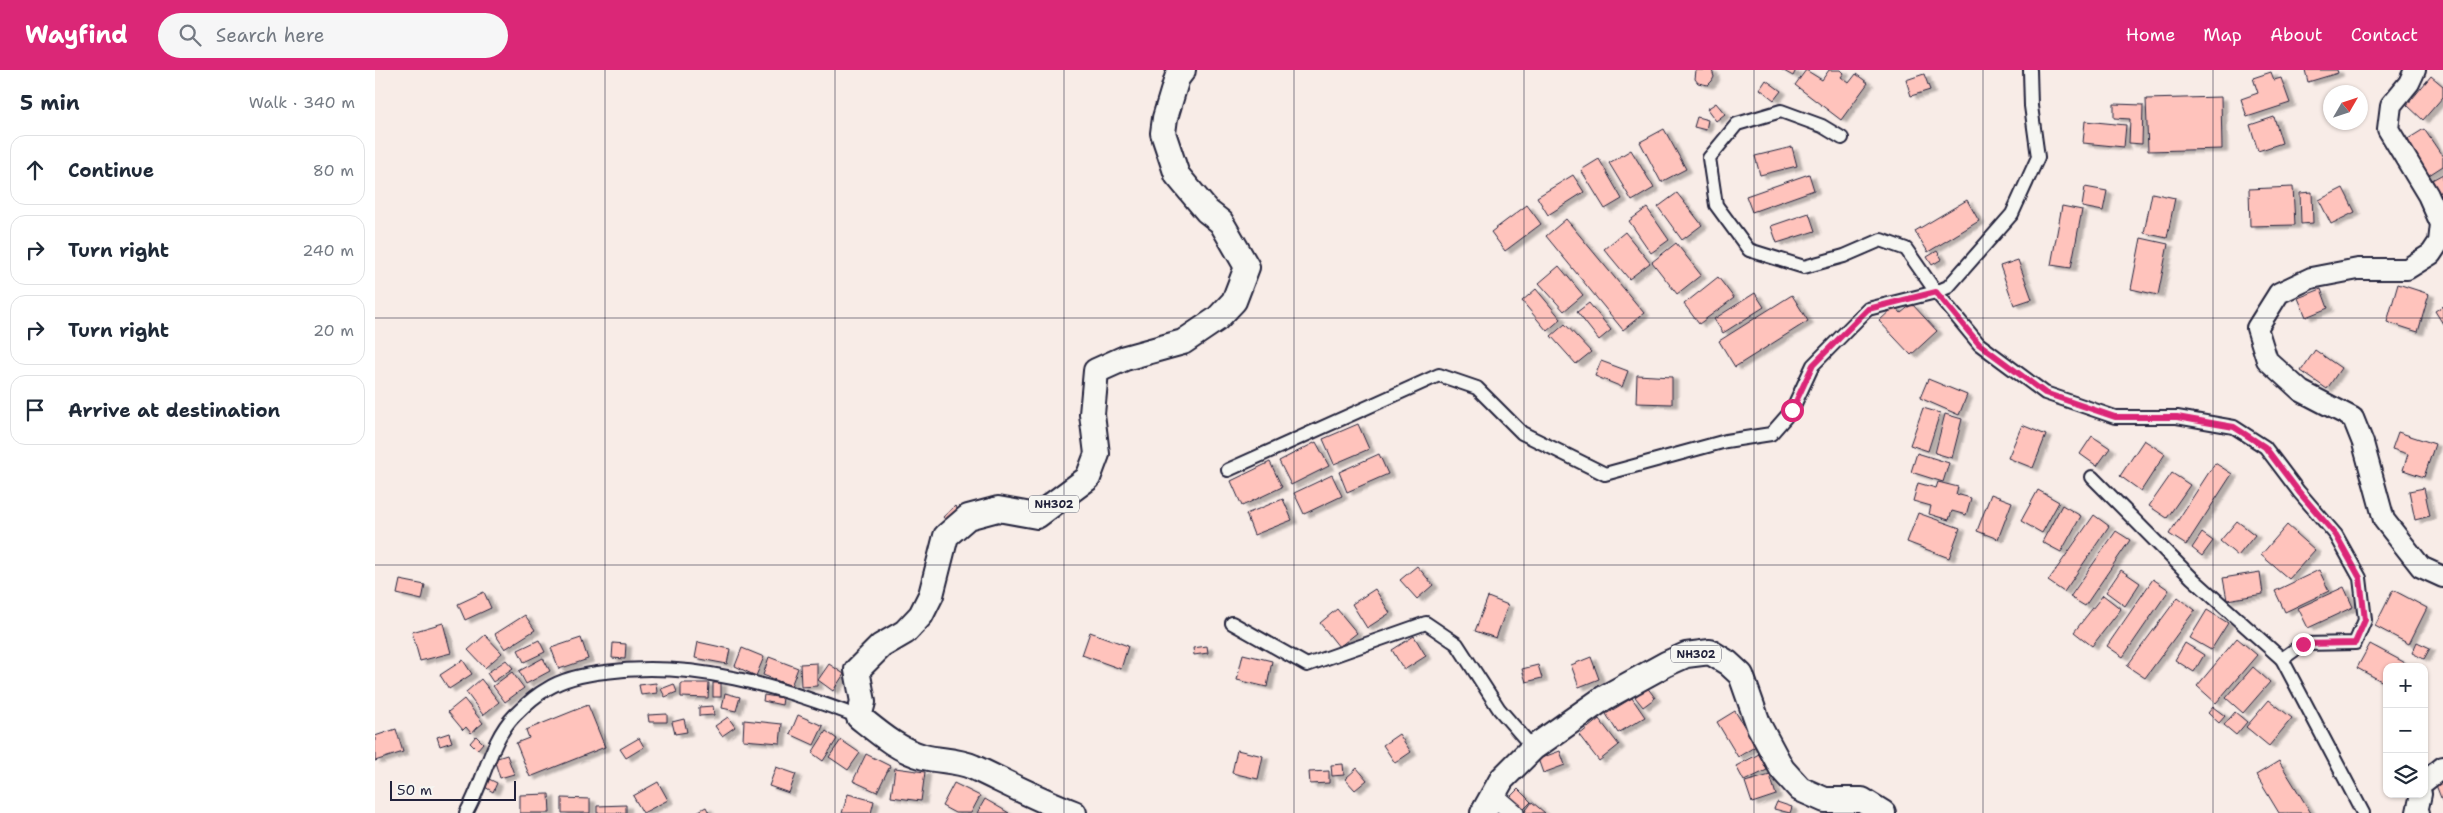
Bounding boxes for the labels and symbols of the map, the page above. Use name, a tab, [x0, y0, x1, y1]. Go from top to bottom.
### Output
north arrow	[2323, 85, 2368, 130]
route start	[1781, 399, 1804, 422]
road number: NH302	[1029, 496, 1079, 512]
route end	[2292, 633, 2315, 656]
road number: NH302	[1671, 646, 1721, 662]
scale bar	[390, 778, 516, 801]

